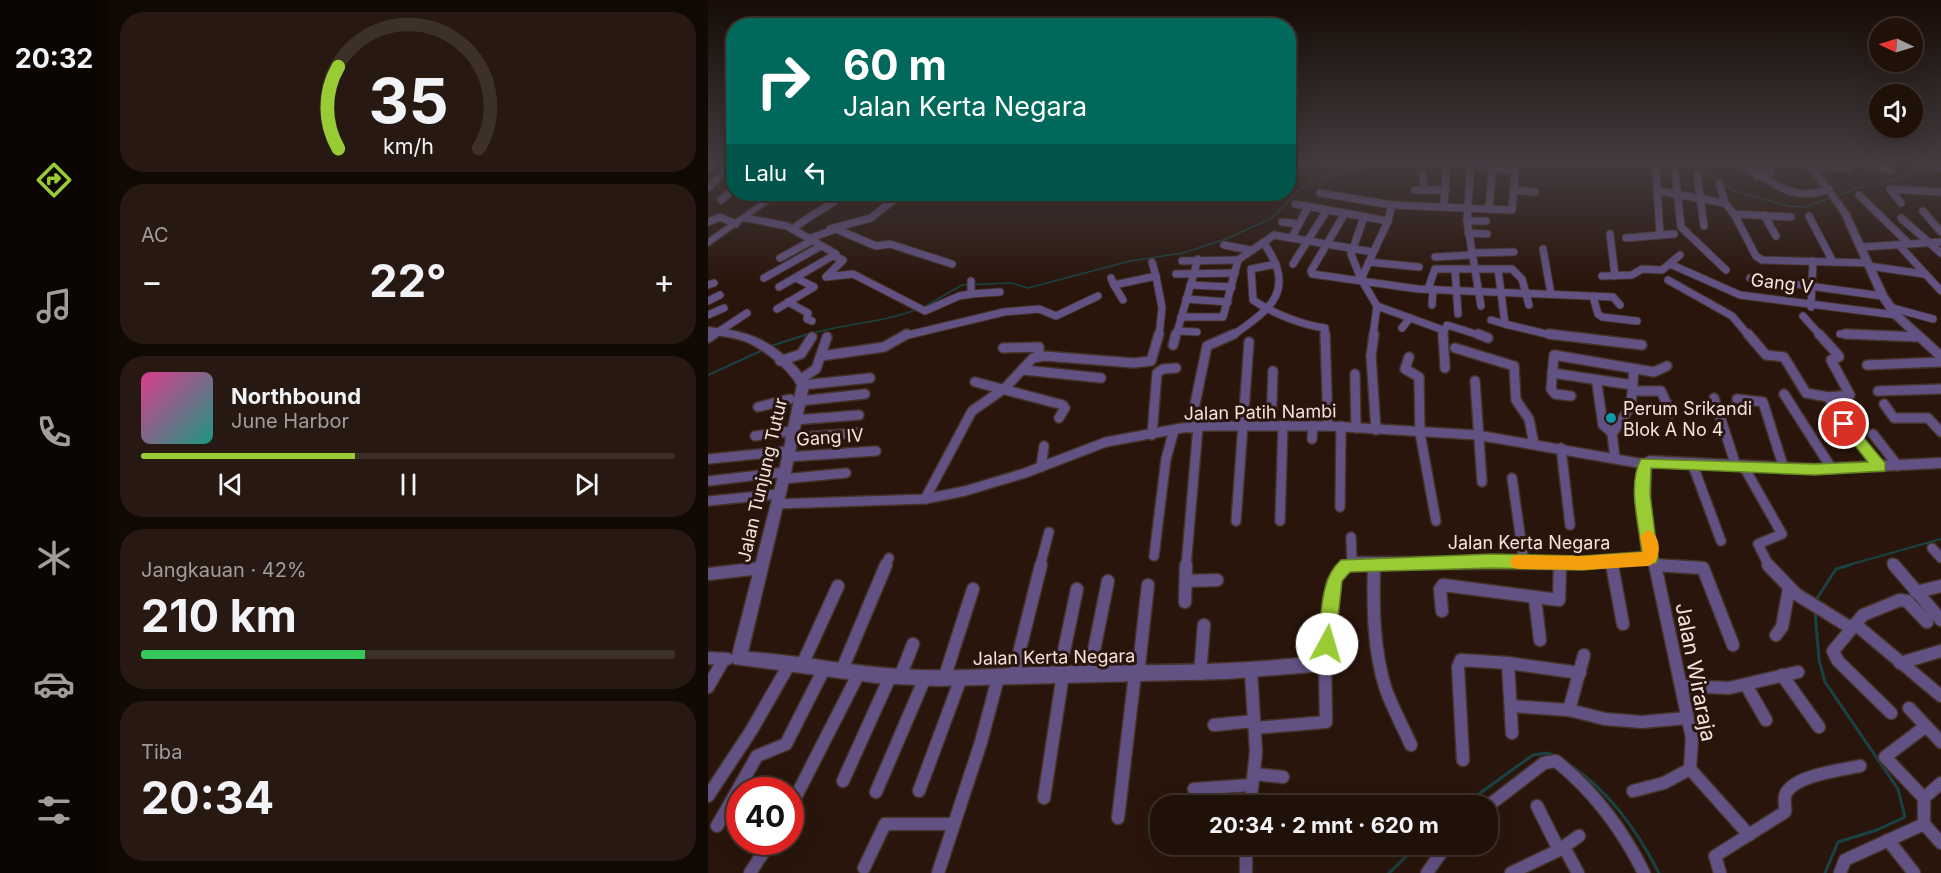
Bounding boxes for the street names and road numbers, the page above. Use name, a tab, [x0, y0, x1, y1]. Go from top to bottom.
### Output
street label: Gang V	[1750, 269, 1814, 297]
street label: Jalan Tunjung Tutur	[733, 396, 791, 564]
street label: Jalan Patih Nambi	[1183, 400, 1337, 424]
street label: Gang IV	[796, 424, 864, 450]
street label: Jalan Kerta Negara	[1448, 532, 1610, 553]
street label: Jalan Wiraraja	[1670, 600, 1722, 744]
street label: Jalan Kerta Negara	[972, 645, 1136, 669]

